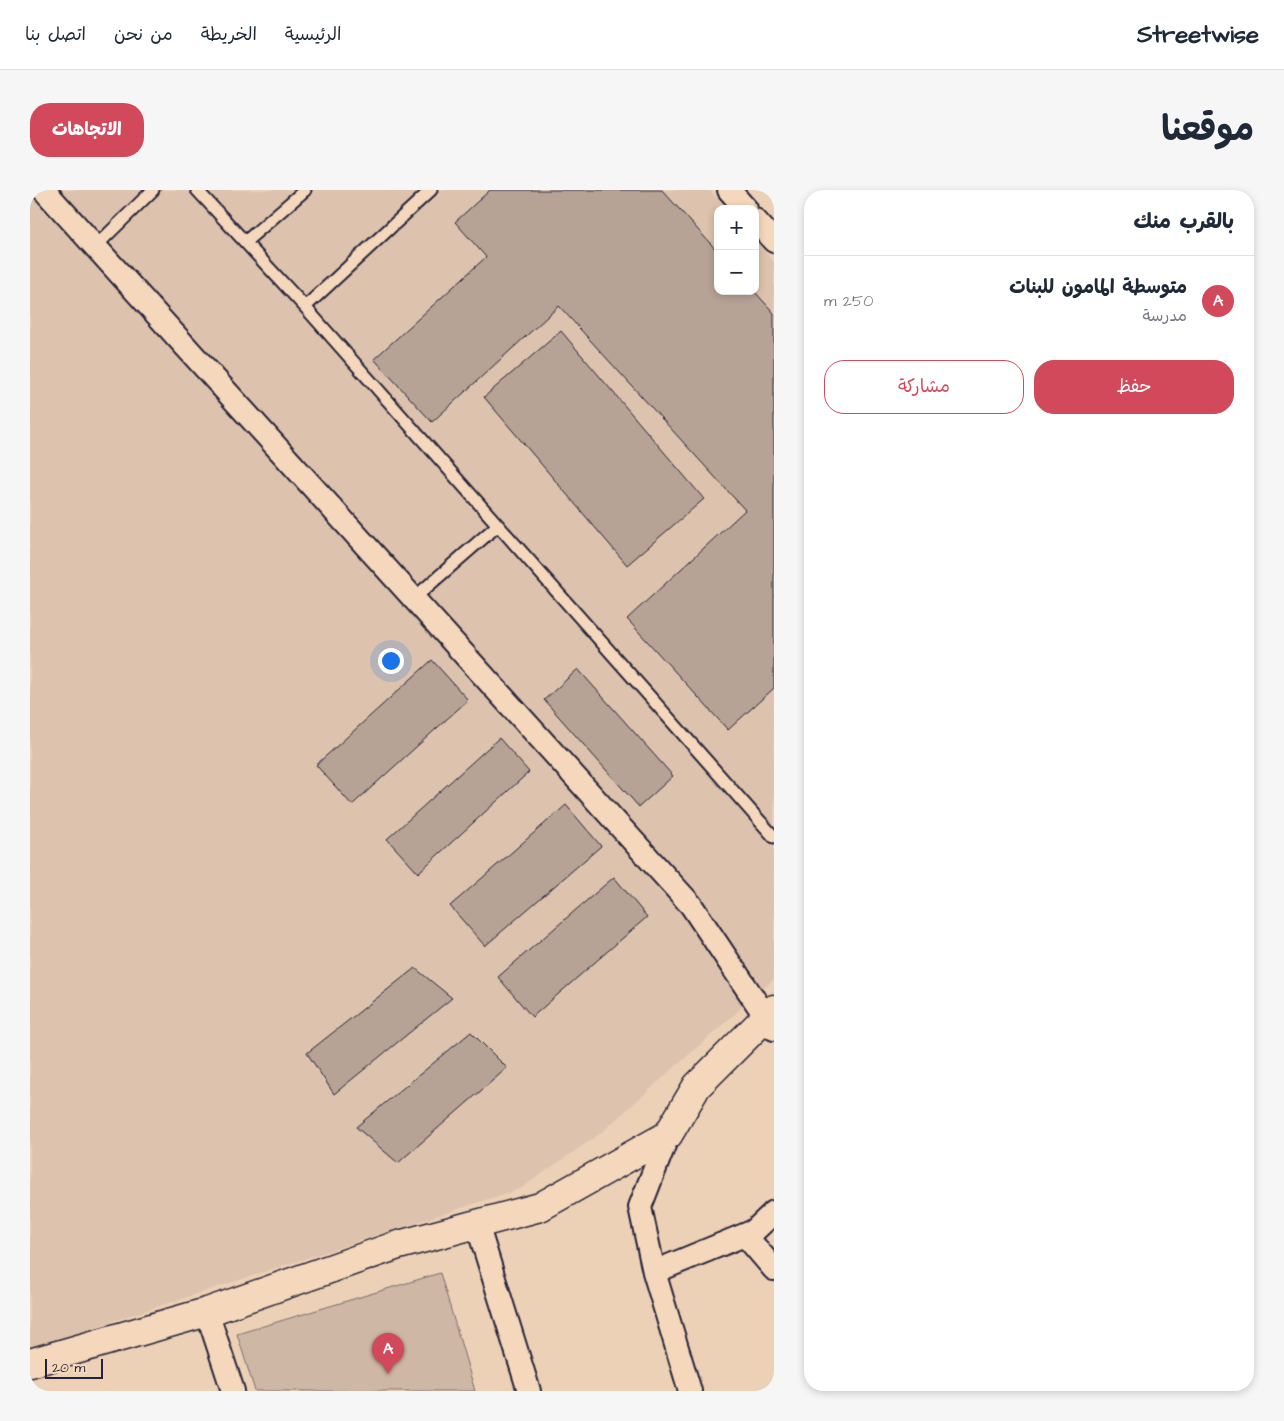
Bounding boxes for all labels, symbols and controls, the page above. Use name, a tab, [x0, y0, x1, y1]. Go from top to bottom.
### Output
text: Streetwise	[1137, 18, 1259, 52]
text: اتصل بنا	[25, 22, 86, 47]
text: من نحن	[114, 22, 173, 47]
text: الخريطة	[201, 22, 257, 47]
text: الرئيسية	[285, 22, 341, 47]
button: الاتجاهات	[30, 103, 144, 157]
text: موقعنا	[1161, 105, 1254, 154]
map controls	[714, 205, 759, 295]
button: +	[714, 205, 759, 250]
text: بالقرب منك	[1133, 207, 1234, 236]
button: −	[714, 250, 759, 295]
text: متوسطة المامون للبنات	[1009, 274, 1187, 301]
text: 250 m	[824, 290, 873, 312]
text: A	[1213, 290, 1223, 312]
text: مدرسة	[1142, 305, 1187, 327]
button: مشاركة	[824, 360, 1024, 414]
button: حفظ	[1034, 360, 1234, 414]
your location	[378, 648, 404, 674]
pin: A	[372, 1333, 404, 1374]
scale bar	[45, 1356, 102, 1379]
text: 20 m	[52, 1358, 85, 1378]

